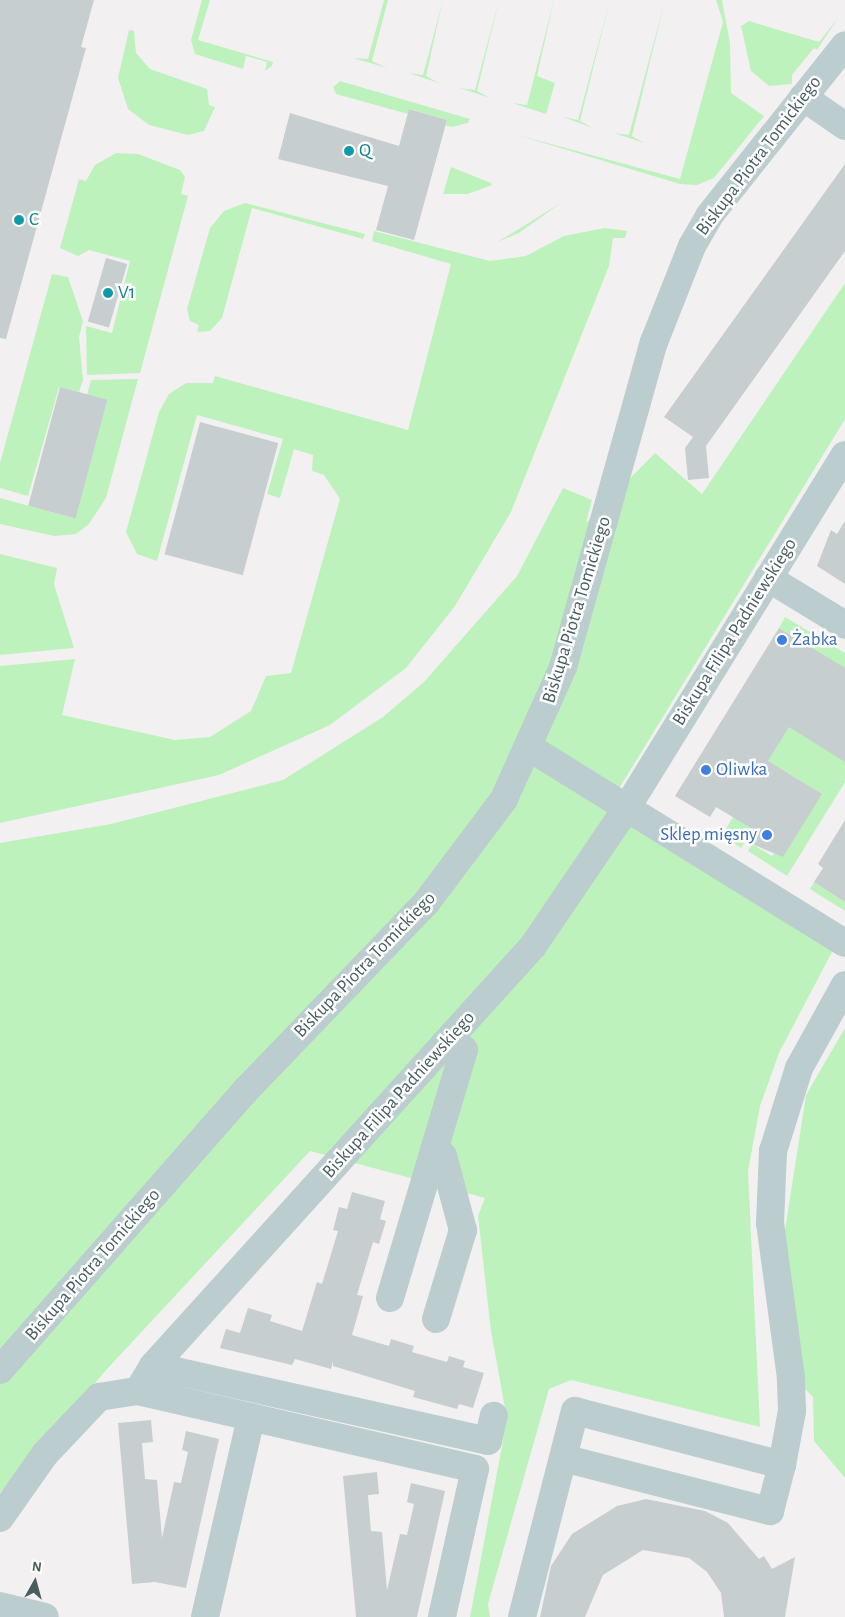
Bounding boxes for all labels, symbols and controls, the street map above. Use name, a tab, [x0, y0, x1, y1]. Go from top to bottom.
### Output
street label: Biskupa Piotra Tomickiego	[691, 72, 827, 240]
place label: Q	[359, 140, 371, 162]
marker: Q	[343, 145, 355, 157]
place label: C	[29, 209, 39, 231]
marker: C	[13, 214, 25, 226]
place label: V1	[118, 282, 135, 304]
marker: V1	[102, 287, 114, 299]
street label: Biskupa Piotra Tomickiego	[538, 514, 616, 706]
street label: Biskupa Filipa Padniewskiego	[668, 534, 802, 730]
place label: Żabka	[792, 629, 838, 651]
marker: Żabka	[776, 634, 788, 646]
place label: Oliwka	[716, 759, 767, 781]
marker: Oliwka	[700, 764, 712, 776]
place label: Sklep mięsny	[660, 824, 757, 846]
marker: Sklep mięsny	[761, 829, 773, 841]
street label: Biskupa Piotra Tomickiego	[289, 887, 441, 1043]
street label: Biskupa Filipa Padniewskiego	[318, 1007, 480, 1183]
street label: Biskupa Piotra Tomickiego	[21, 1184, 165, 1346]
north arrow	[10, 1557, 60, 1607]
text: N	[31, 1560, 43, 1575]

